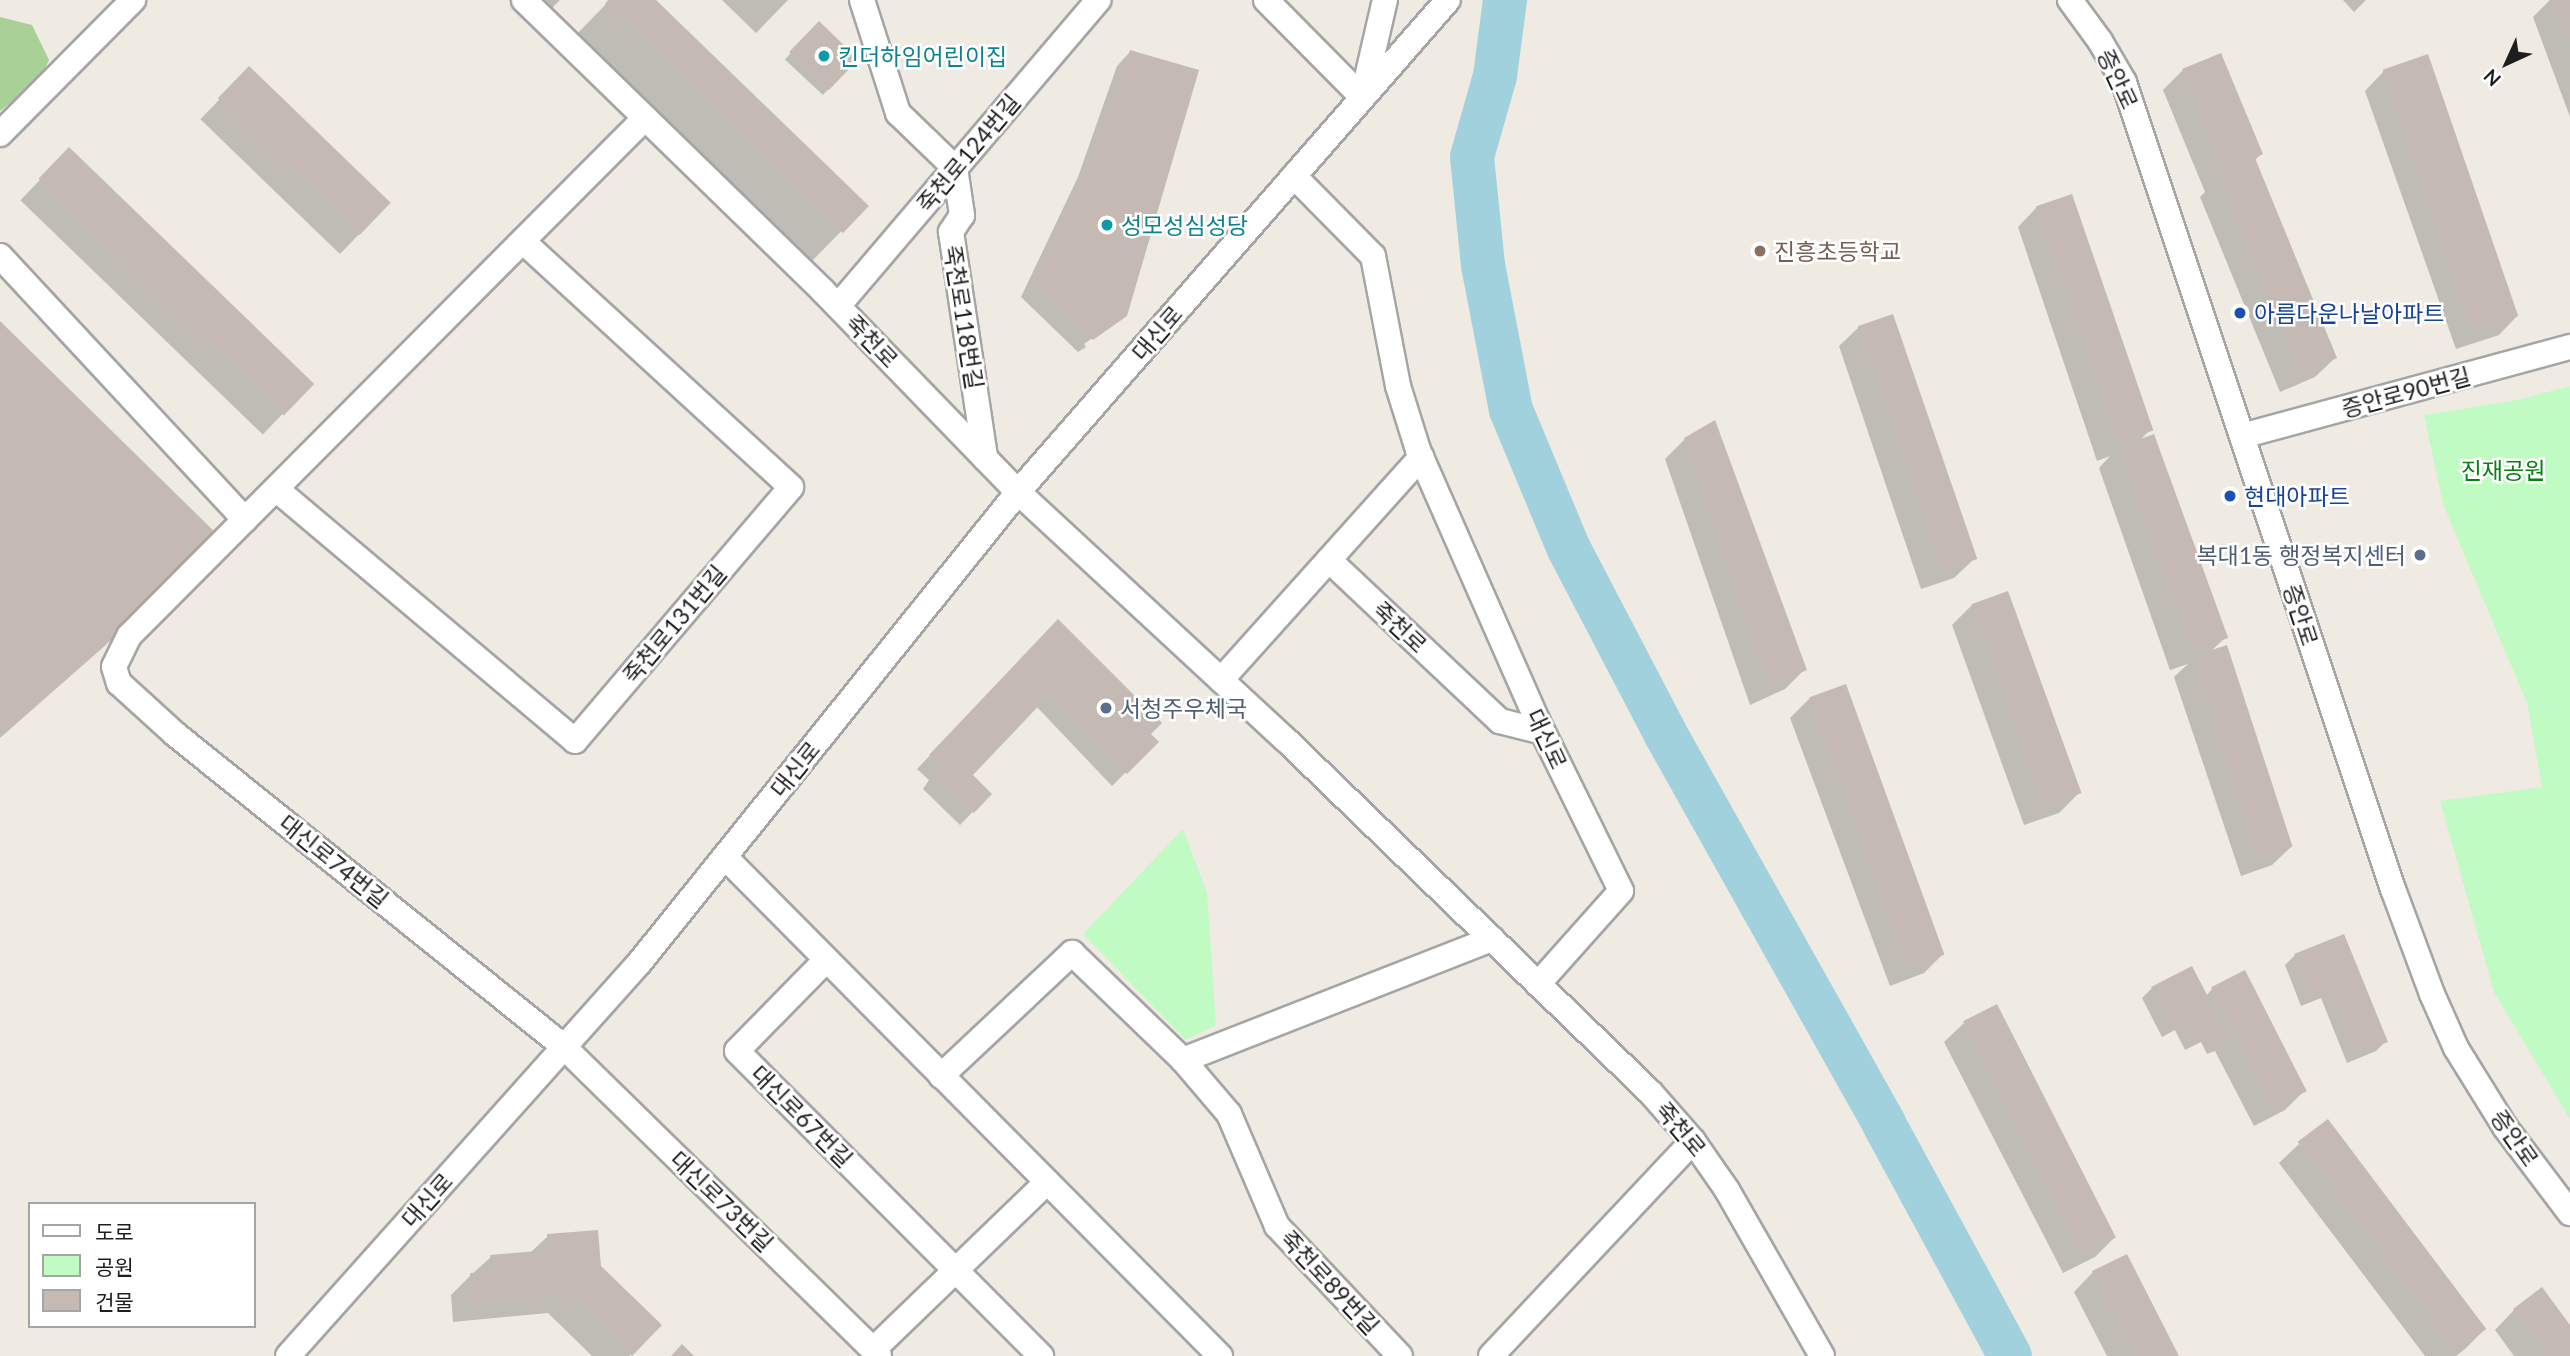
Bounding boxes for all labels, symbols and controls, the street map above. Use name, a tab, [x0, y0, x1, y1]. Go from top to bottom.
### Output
north arrow	[2472, 28, 2542, 98]
place label: 킨더하임어린이집	[838, 42, 1007, 70]
street label: 증안로	[2092, 44, 2144, 114]
marker: 킨더하임어린이집	[816, 48, 832, 64]
text: N	[2478, 65, 2505, 92]
street label: 죽천로124번길	[911, 88, 1025, 218]
place label: 성모성심성당	[1121, 211, 1248, 239]
marker: 성모성심성당	[1099, 217, 1115, 233]
place label: 진흥초등학교	[1774, 237, 1901, 265]
street label: 죽천로118번길	[939, 243, 989, 391]
marker: 진흥초등학교	[1752, 243, 1768, 259]
place label: 아름다운나날아파트	[2254, 299, 2444, 327]
street label: 대신로	[1126, 300, 1188, 366]
marker: 아름다운나날아파트	[2232, 305, 2248, 321]
street label: 죽천로	[840, 309, 904, 373]
street label: 증안로90번길	[2338, 362, 2474, 422]
park label: 진재공원	[2461, 456, 2545, 484]
place label: 현대아파트	[2244, 482, 2350, 510]
marker: 현대아파트	[2222, 488, 2238, 504]
place label: 복대1동 행정복지센터	[2196, 541, 2406, 569]
marker: 복대1동 행정복지센터	[2412, 547, 2428, 563]
street label: 죽천로131번길	[617, 559, 731, 689]
street label: 증안로	[2278, 581, 2324, 649]
street label: 죽천로	[1367, 595, 1433, 659]
place label: 서청주우체국	[1120, 694, 1247, 722]
marker: 서청주우체국	[1098, 700, 1114, 716]
street label: 대신로	[1521, 704, 1573, 774]
street label: 대신로	[764, 736, 826, 802]
street label: 대신로74번길	[274, 809, 394, 913]
street label: 대신로67번길	[745, 1059, 859, 1173]
street label: 죽천로	[1650, 1096, 1712, 1162]
street label: 증안로	[2485, 1104, 2545, 1172]
street label: 대신로73번길	[665, 1145, 779, 1257]
street label: 대신로	[396, 1167, 458, 1233]
legend	[28, 1202, 256, 1328]
text: 도로	[95, 1219, 134, 1244]
street label: 죽천로89번길	[1275, 1224, 1385, 1340]
text: 공원	[95, 1254, 134, 1279]
text: 건물	[95, 1289, 134, 1314]

